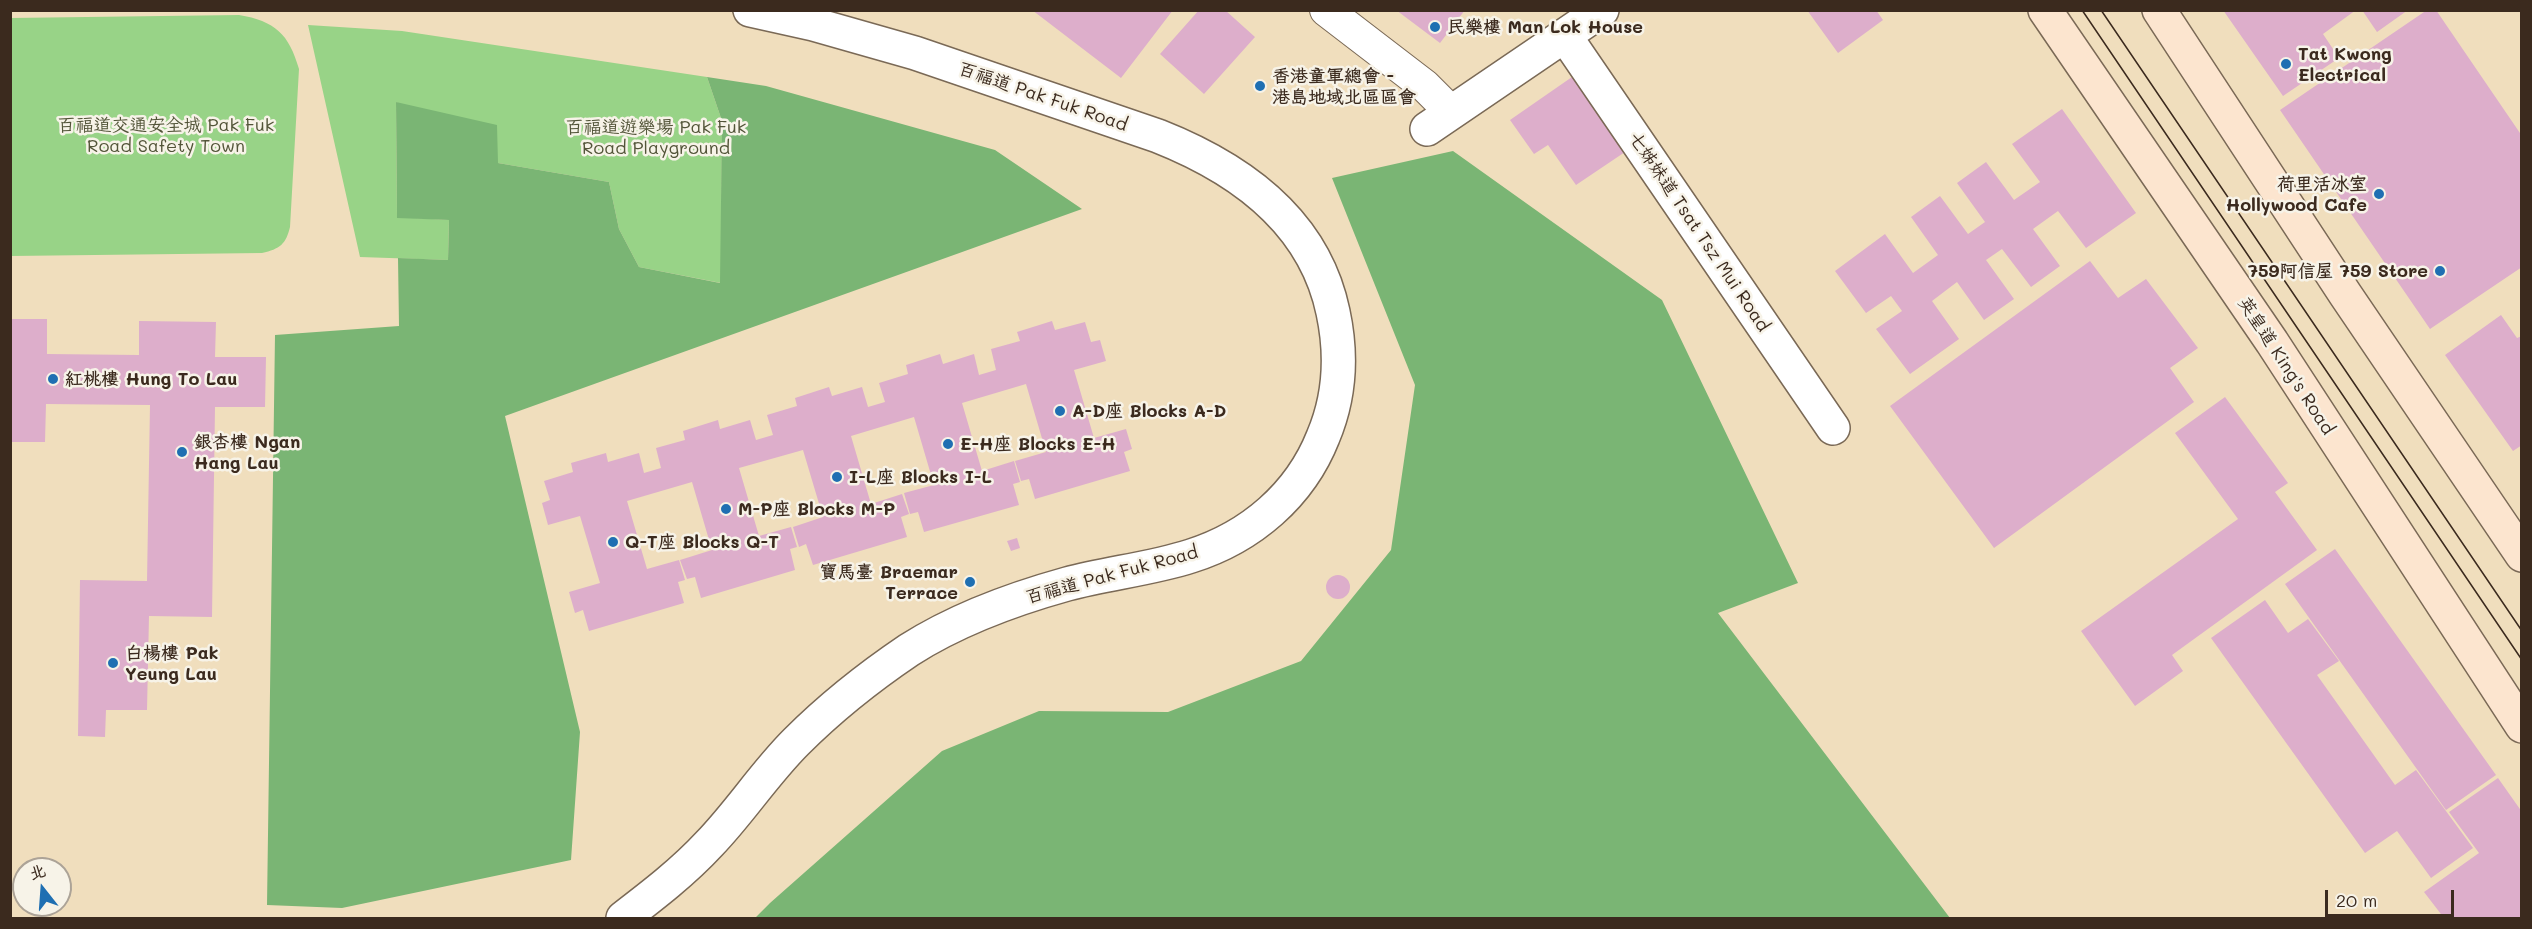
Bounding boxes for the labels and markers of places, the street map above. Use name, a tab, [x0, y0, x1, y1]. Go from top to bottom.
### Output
place label: 民樂樓 Man Lok House	[1447, 16, 1643, 38]
marker: 民樂樓 Man Lok House	[1428, 20, 1442, 34]
place label: Tat Kwong Electrical	[2298, 43, 2392, 86]
marker: Tat Kwong Electrical	[2279, 57, 2293, 71]
place label: 香港童軍總會 - 港島地域北區區會	[1272, 65, 1416, 107]
marker: 香港童軍總會 - 港島地域北區區會	[1253, 79, 1267, 93]
place label: 荷里活冰室 Hollywood Cafe	[2226, 173, 2367, 216]
marker: 荷里活冰室 Hollywood Cafe	[2372, 187, 2386, 201]
place label: 759阿信屋 759 Store	[2248, 260, 2428, 282]
marker: 759阿信屋 759 Store	[2433, 264, 2447, 278]
place label: 紅桃樓 Hung To Lau	[65, 368, 238, 390]
marker: 紅桃樓 Hung To Lau	[46, 372, 60, 386]
place label: A-D座 Blocks A-D	[1072, 400, 1227, 422]
marker: A-D座 Blocks A-D	[1053, 404, 1067, 418]
place label: 銀杏樓 Ngan Hang Lau	[194, 431, 300, 474]
place label: E-H座 Blocks E-H	[960, 433, 1116, 455]
marker: E-H座 Blocks E-H	[941, 437, 955, 451]
marker: 銀杏樓 Ngan Hang Lau	[175, 445, 189, 459]
place label: I-L座 Blocks I-L	[849, 466, 992, 488]
marker: I-L座 Blocks I-L	[830, 470, 844, 484]
place label: M-P座 Blocks M-P	[738, 498, 895, 520]
marker: M-P座 Blocks M-P	[719, 502, 733, 516]
place label: Q-T座 Blocks Q-T	[625, 531, 779, 553]
marker: Q-T座 Blocks Q-T	[606, 535, 620, 549]
place label: 寶馬臺 Braemar Terrace	[820, 561, 958, 604]
marker: 寶馬臺 Braemar Terrace	[963, 575, 977, 589]
place label: 白楊樓 Pak Yeung Lau	[125, 642, 219, 684]
marker: 白楊樓 Pak Yeung Lau	[106, 656, 120, 670]

